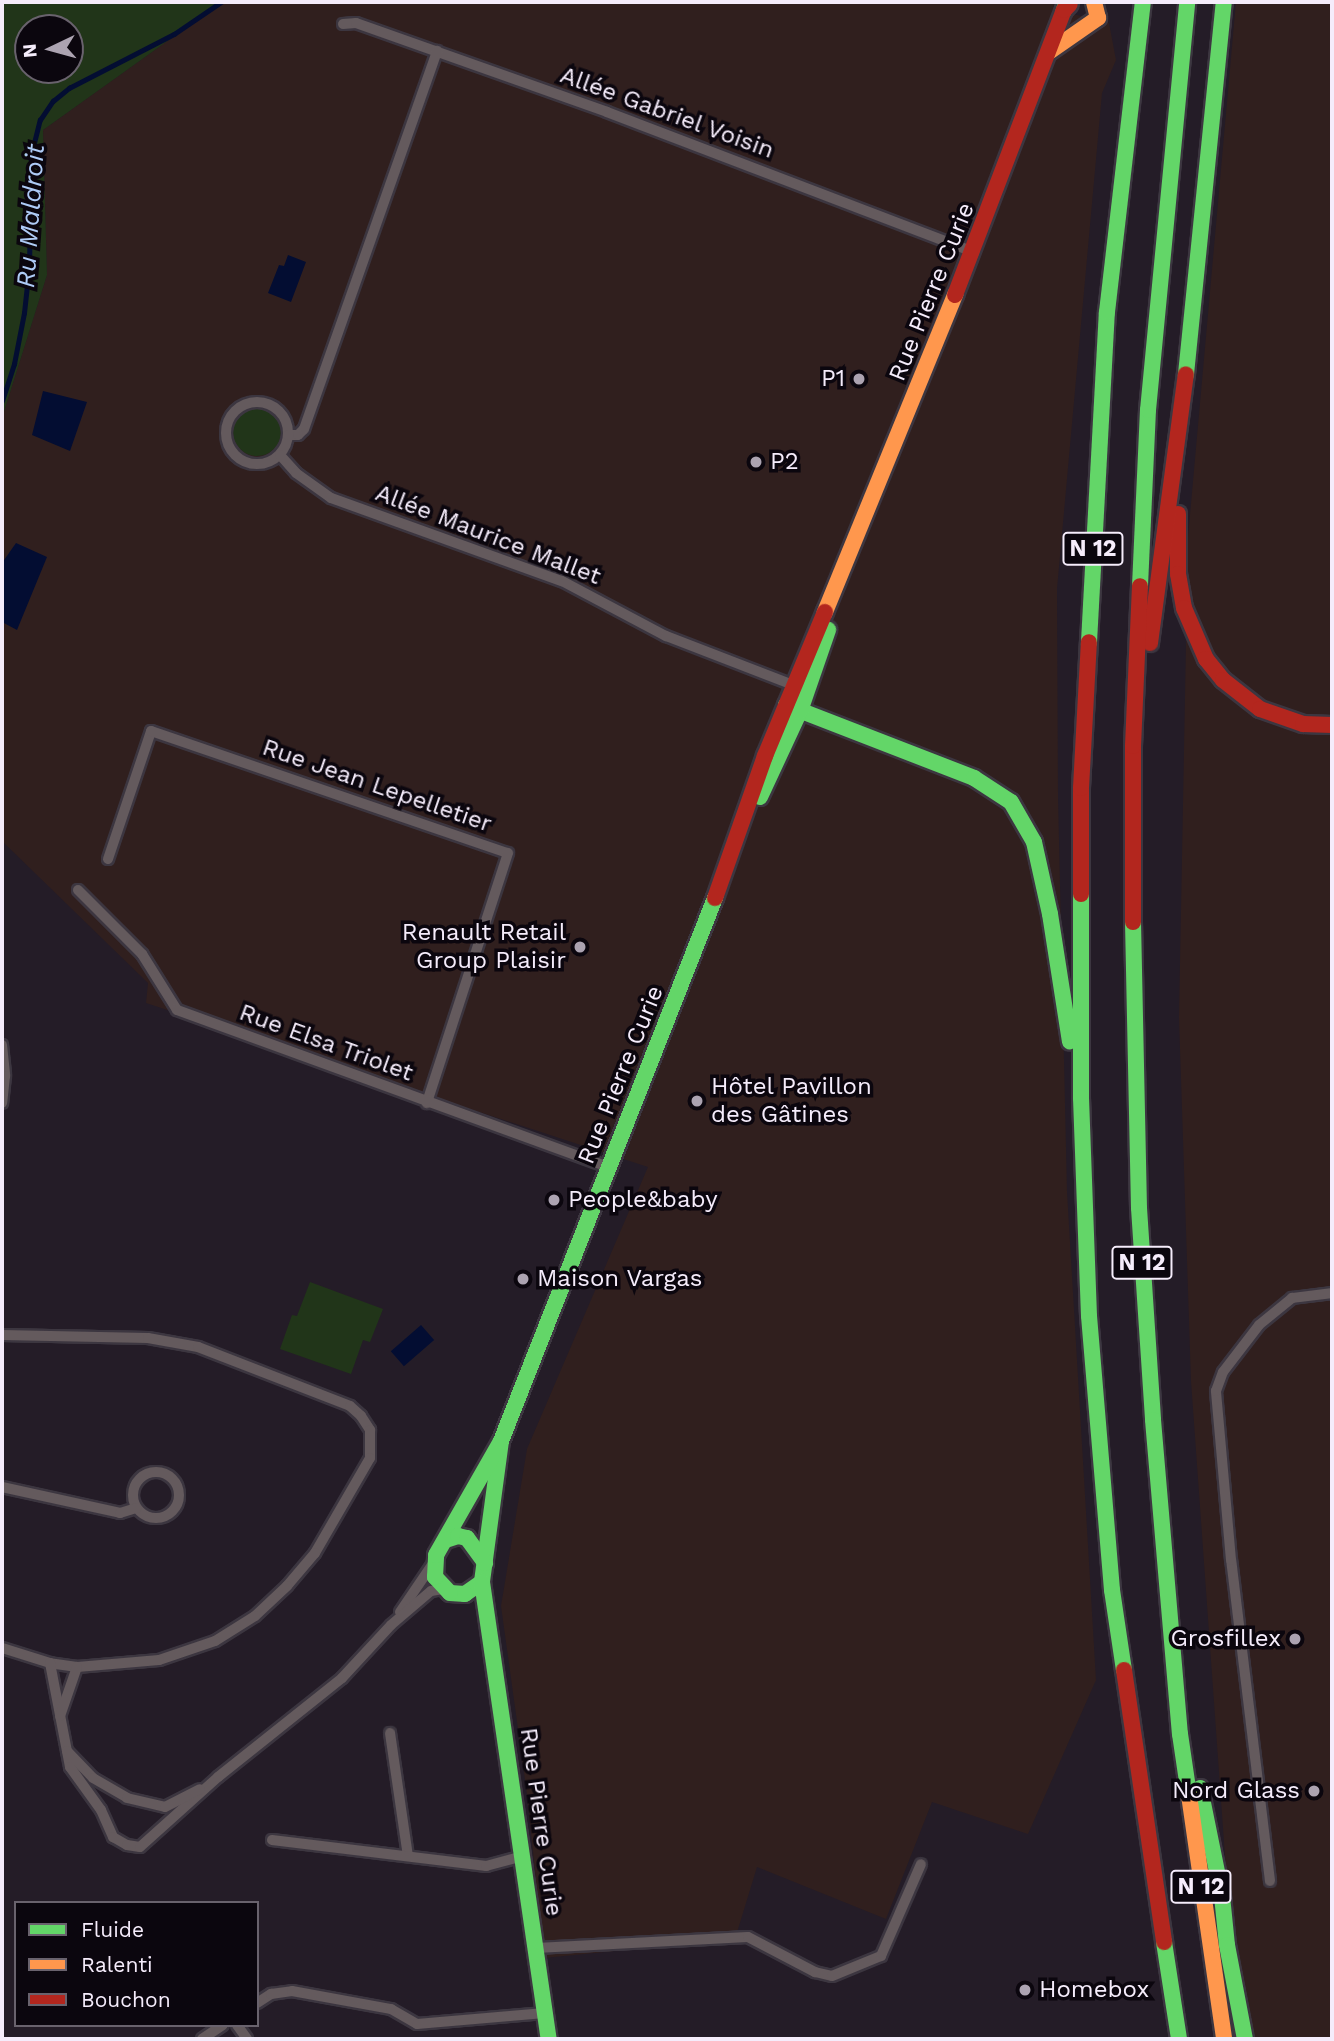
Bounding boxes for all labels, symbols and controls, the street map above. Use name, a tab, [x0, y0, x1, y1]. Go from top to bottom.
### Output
north arrow	[14, 14, 84, 84]
text: N	[18, 43, 42, 59]
street label: Allée Gabriel Voisin	[555, 61, 779, 165]
water label: Ru Maldroit	[10, 143, 52, 289]
street label: Rue Pierre Curie	[883, 199, 981, 385]
place label: P1	[821, 365, 845, 393]
marker: P1	[851, 371, 867, 387]
place label: P2	[770, 448, 799, 476]
marker: P2	[748, 454, 764, 470]
street label: Allée Maurice Mallet	[371, 479, 605, 591]
road number: N 12	[1062, 530, 1124, 568]
street label: Rue Jean Lepelletier	[258, 733, 496, 839]
place label: Renault Retail Group Plaisir	[402, 919, 566, 975]
marker: Renault Retail Group Plaisir	[572, 939, 588, 955]
street label: Rue Pierre Curie	[572, 982, 670, 1168]
street label: Rue Elsa Triolet	[235, 998, 417, 1088]
place label: Hôtel Pavillon des Gâtines	[711, 1073, 873, 1129]
marker: Hôtel Pavillon des Gâtines	[689, 1093, 705, 1109]
place label: People&baby	[568, 1186, 718, 1214]
marker: People&baby	[546, 1192, 562, 1208]
road number: N 12	[1110, 1244, 1174, 1282]
place label: Maison Vargas	[537, 1265, 703, 1293]
marker: Maison Vargas	[515, 1271, 531, 1287]
place label: Grosfillex	[1170, 1625, 1281, 1653]
marker: Grosfillex	[1287, 1631, 1303, 1647]
street label: Rue Pierre Curie	[514, 1726, 568, 1918]
place label: Nord Glass	[1172, 1777, 1300, 1805]
marker: Nord Glass	[1306, 1783, 1322, 1799]
road number: N 12	[1170, 1868, 1232, 1906]
legend	[14, 1901, 259, 2027]
text: Fluide	[81, 1917, 144, 1942]
text: Ralenti	[81, 1952, 153, 1977]
place label: Homebox	[1039, 1976, 1149, 2004]
marker: Homebox	[1017, 1982, 1033, 1998]
text: Bouchon	[81, 1987, 171, 2012]

